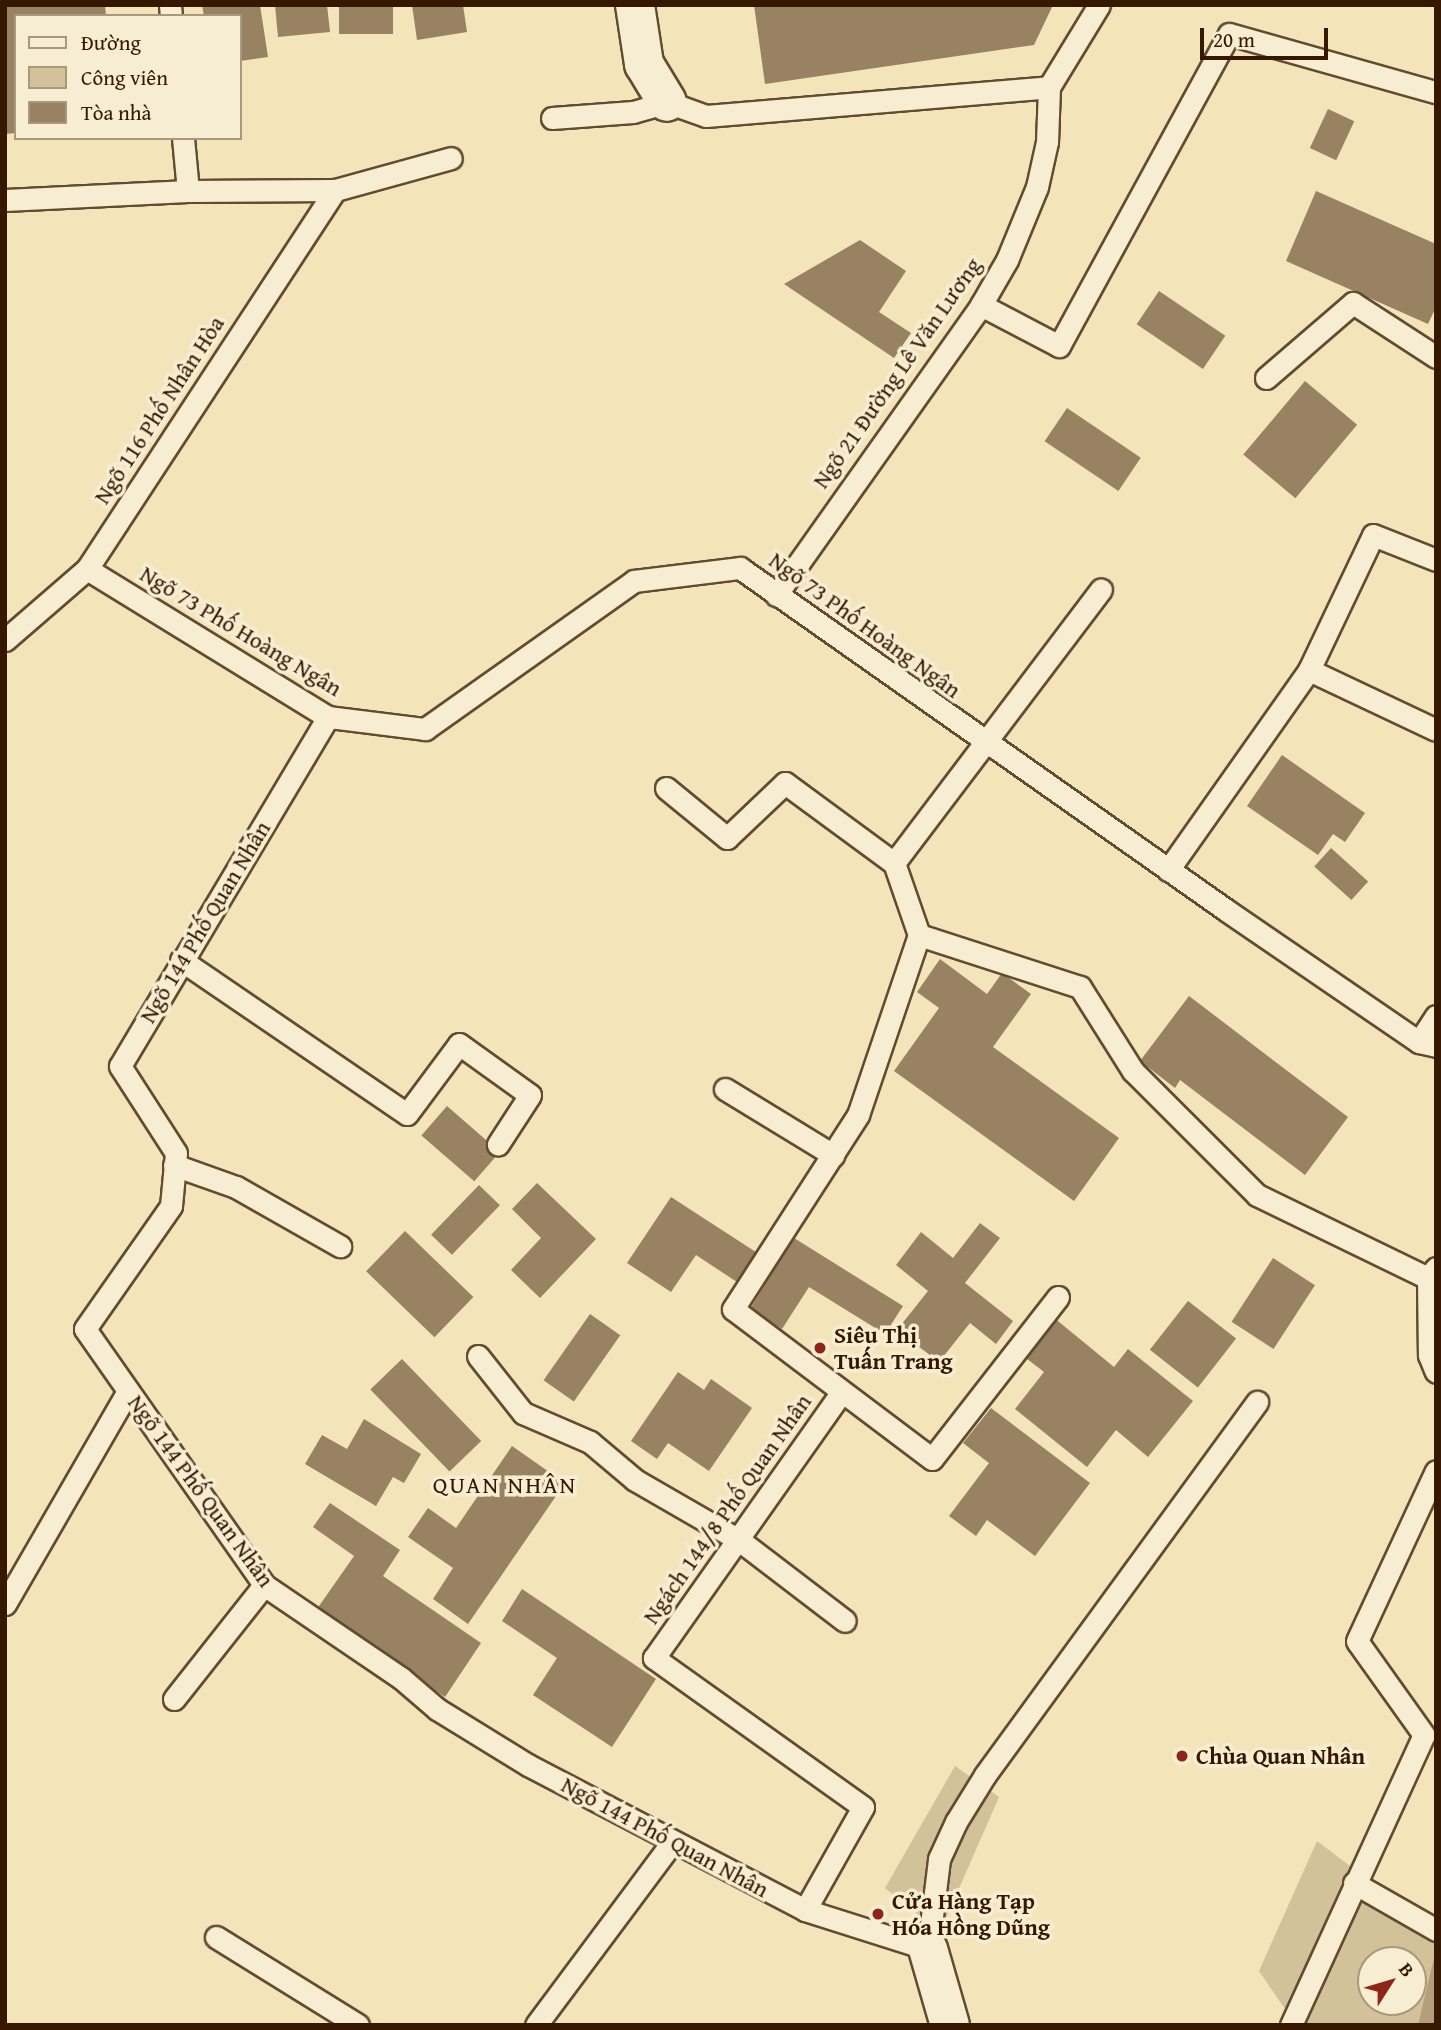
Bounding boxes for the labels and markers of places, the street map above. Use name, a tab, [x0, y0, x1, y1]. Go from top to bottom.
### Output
place label: Siêu Thị Tuấn Trang	[834, 1321, 953, 1375]
marker: Siêu Thị Tuấn Trang	[812, 1340, 828, 1356]
place label: Chùa Quan Nhân	[1196, 1742, 1365, 1770]
marker: Chùa Quan Nhân	[1174, 1748, 1190, 1764]
place label: Cửa Hàng Tạp Hóa Hồng Dũng	[892, 1887, 1050, 1941]
marker: Cửa Hàng Tạp Hóa Hồng Dũng	[870, 1906, 886, 1922]

